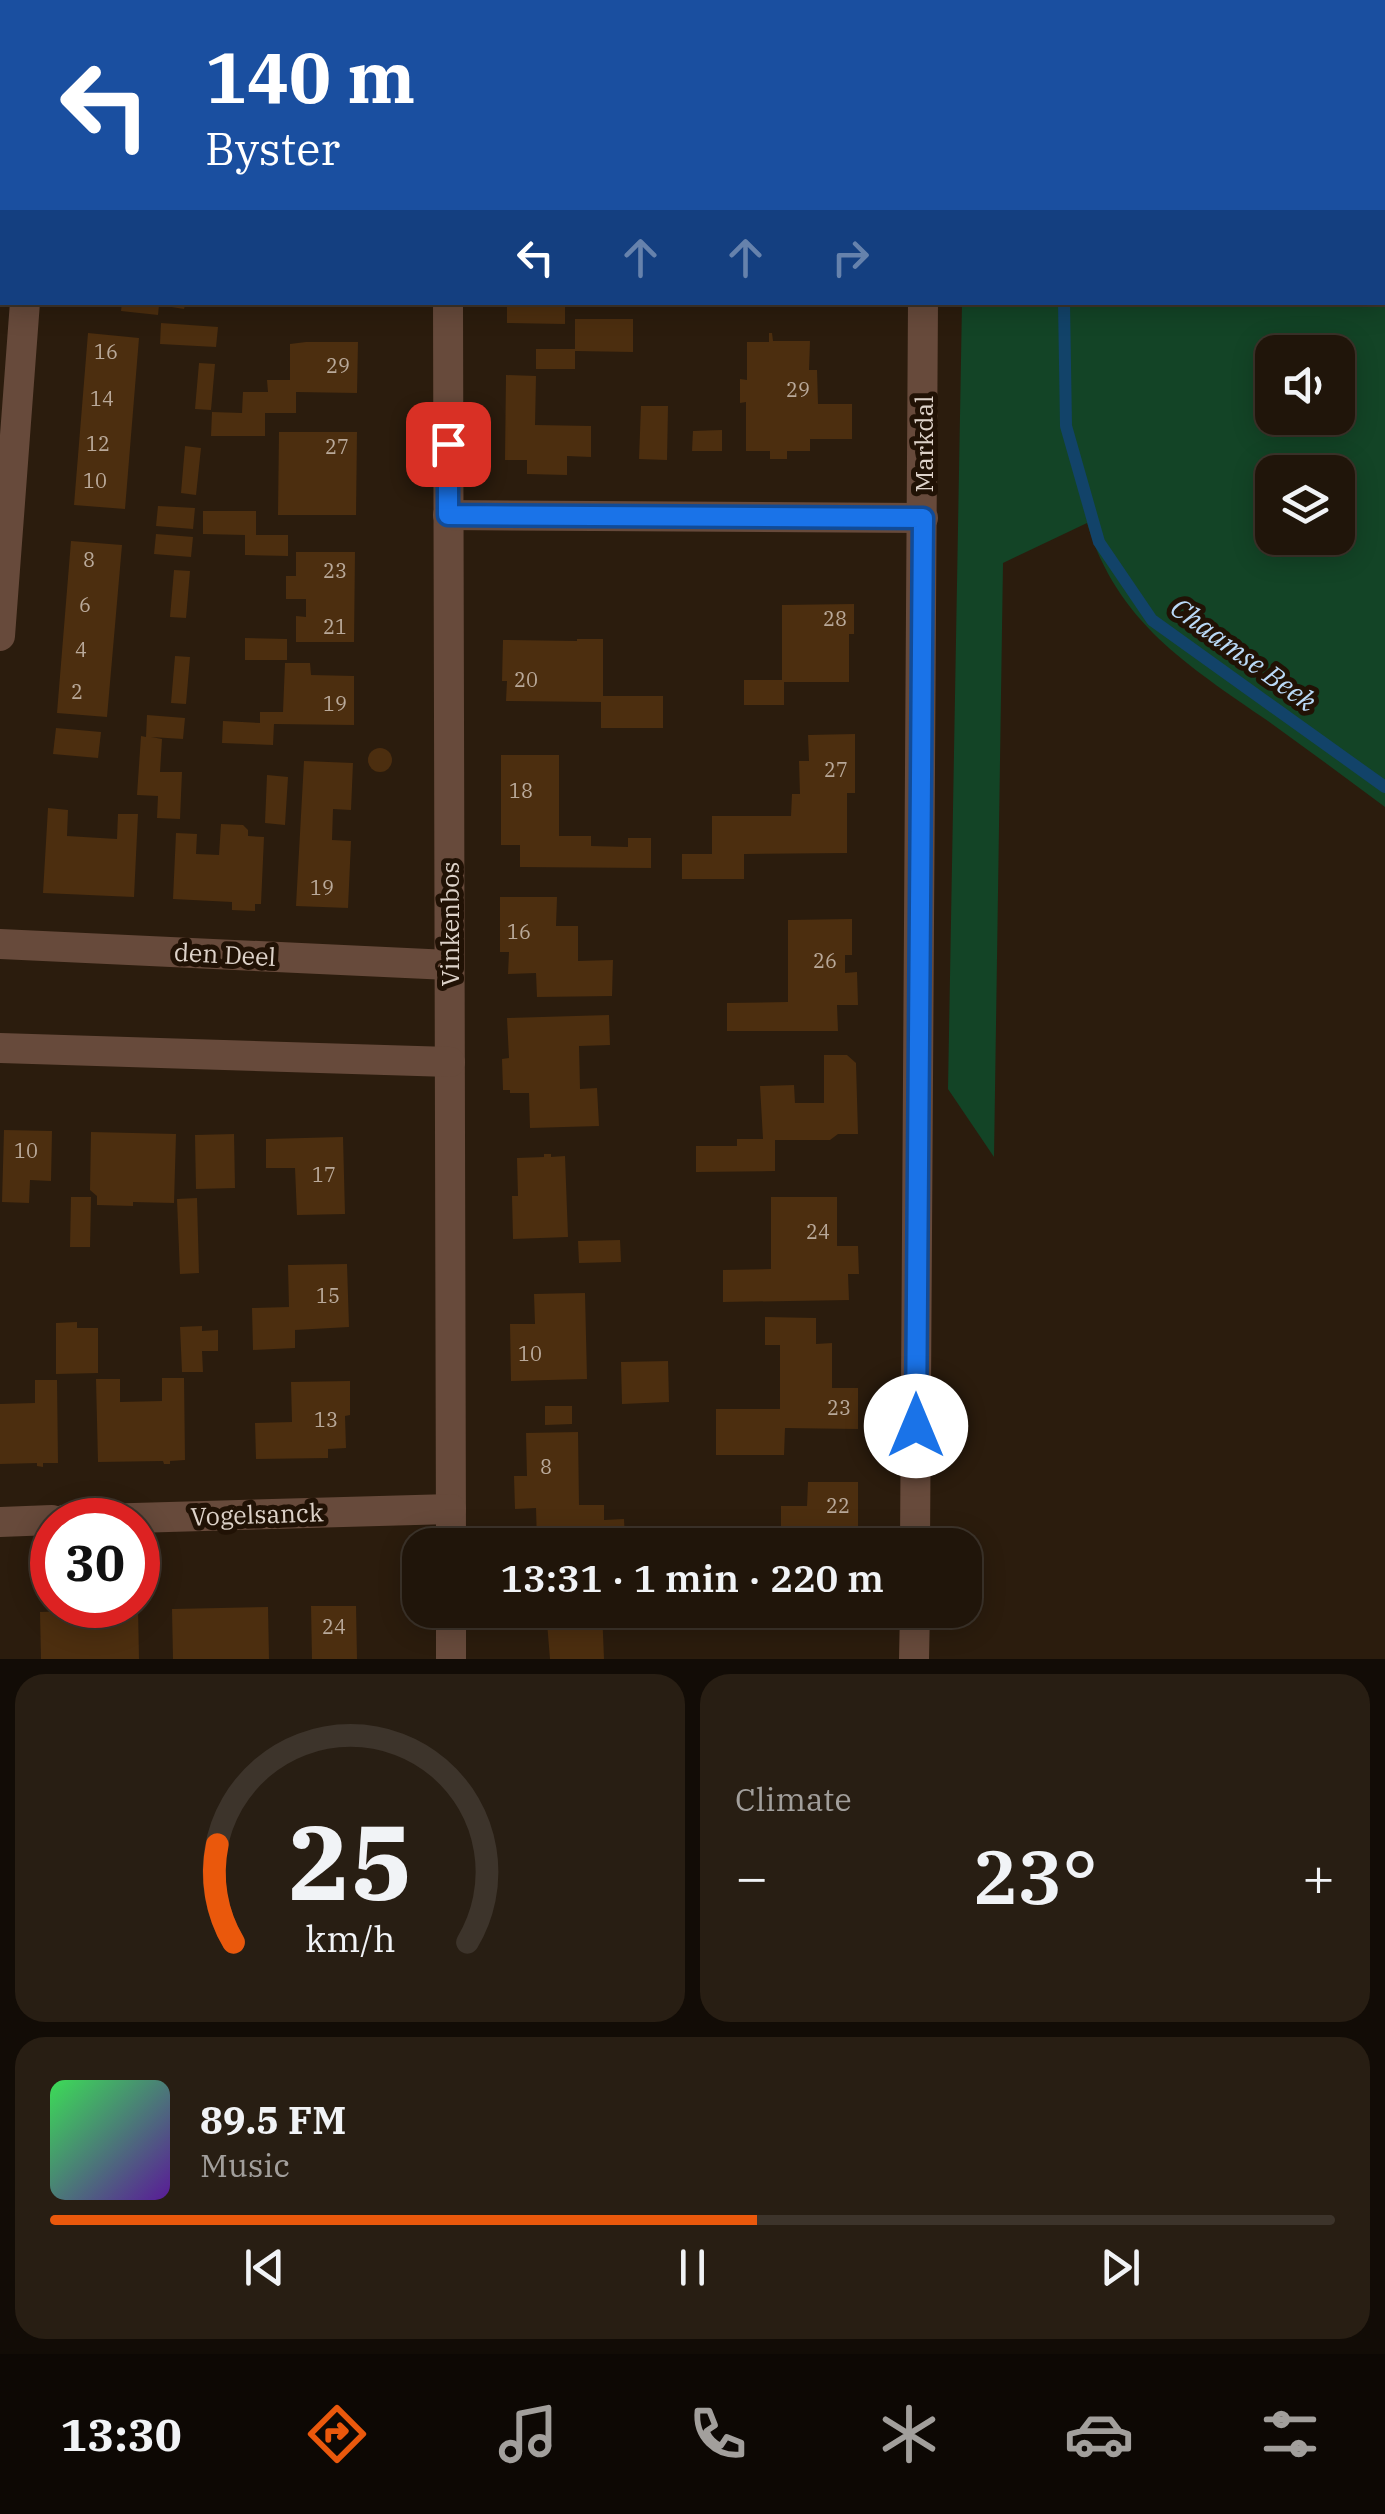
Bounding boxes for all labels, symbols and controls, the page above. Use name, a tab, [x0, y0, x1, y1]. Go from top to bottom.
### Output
text: 140 m	[205, 31, 415, 122]
icon: left	[40, 40, 170, 170]
text: Byster	[205, 119, 340, 177]
icon: left	[508, 230, 563, 285]
icon: ahead	[613, 230, 668, 285]
icon: ahead	[718, 230, 773, 285]
icon: right	[823, 230, 878, 285]
map controls	[1255, 335, 1355, 555]
button: sound	[1255, 335, 1355, 435]
house number: 16	[94, 338, 118, 365]
house number: 29	[326, 352, 350, 379]
house number: 29	[786, 376, 810, 403]
house number: 14	[90, 385, 114, 412]
street label: Markdal	[907, 395, 940, 493]
pin	[406, 402, 491, 487]
icon: arrive	[421, 417, 476, 472]
house number: 12	[86, 430, 110, 457]
house number: 27	[325, 433, 349, 460]
button: layers	[1255, 455, 1355, 555]
house number: 10	[83, 467, 107, 494]
house number: 8	[83, 546, 95, 573]
house number: 23	[323, 557, 347, 584]
water label: Chaamse Beek	[1164, 589, 1325, 720]
house number: 6	[79, 591, 91, 618]
house number: 28	[823, 605, 847, 632]
house number: 21	[323, 613, 347, 640]
house number: 4	[75, 636, 87, 663]
house number: 20	[514, 666, 538, 693]
house number: 2	[71, 678, 83, 705]
house number: 19	[323, 690, 347, 717]
house number: 27	[824, 756, 848, 783]
house number: 18	[509, 777, 533, 804]
street label: Vinkenbos	[433, 861, 466, 987]
house number: 19	[310, 874, 334, 901]
house number: 16	[507, 918, 531, 945]
street label: den Deel	[173, 935, 277, 973]
house number: 26	[813, 947, 837, 974]
house number: 10	[14, 1137, 38, 1164]
house number: 17	[312, 1161, 336, 1188]
house number: 24	[806, 1218, 830, 1245]
house number: 15	[316, 1282, 340, 1309]
house number: 10	[518, 1340, 542, 1367]
position arrow	[864, 1374, 968, 1478]
house number: 23	[827, 1394, 851, 1421]
house number: 13	[314, 1406, 338, 1433]
house number: 8	[540, 1453, 552, 1480]
house number: 22	[826, 1492, 850, 1519]
street label: Vogelsanck	[190, 1495, 324, 1533]
speed limit sign: 30	[30, 1498, 160, 1628]
text: 13:31 · 1 min · 220 m	[500, 1553, 884, 1602]
house number: 24	[322, 1613, 346, 1640]
text: Climate	[735, 1778, 852, 1820]
text: 25	[288, 1793, 412, 1929]
text: 23°	[972, 1827, 1098, 1925]
text: −	[735, 1841, 768, 1912]
text: +	[1302, 1841, 1335, 1912]
text: km/h	[305, 1915, 395, 1962]
text: 89.5 FM	[200, 2095, 346, 2144]
text: Music	[200, 2144, 290, 2186]
icon: previous	[237, 2240, 292, 2295]
icon: pause	[665, 2240, 720, 2295]
icon: next	[1093, 2240, 1148, 2295]
icon: directions	[302, 2399, 372, 2469]
icon: music	[493, 2399, 563, 2469]
icon: phone	[683, 2399, 753, 2469]
icon: climate	[874, 2399, 944, 2469]
icon: car	[1064, 2399, 1134, 2469]
icon: filters	[1255, 2399, 1325, 2469]
text: 13:30	[60, 2405, 182, 2463]

